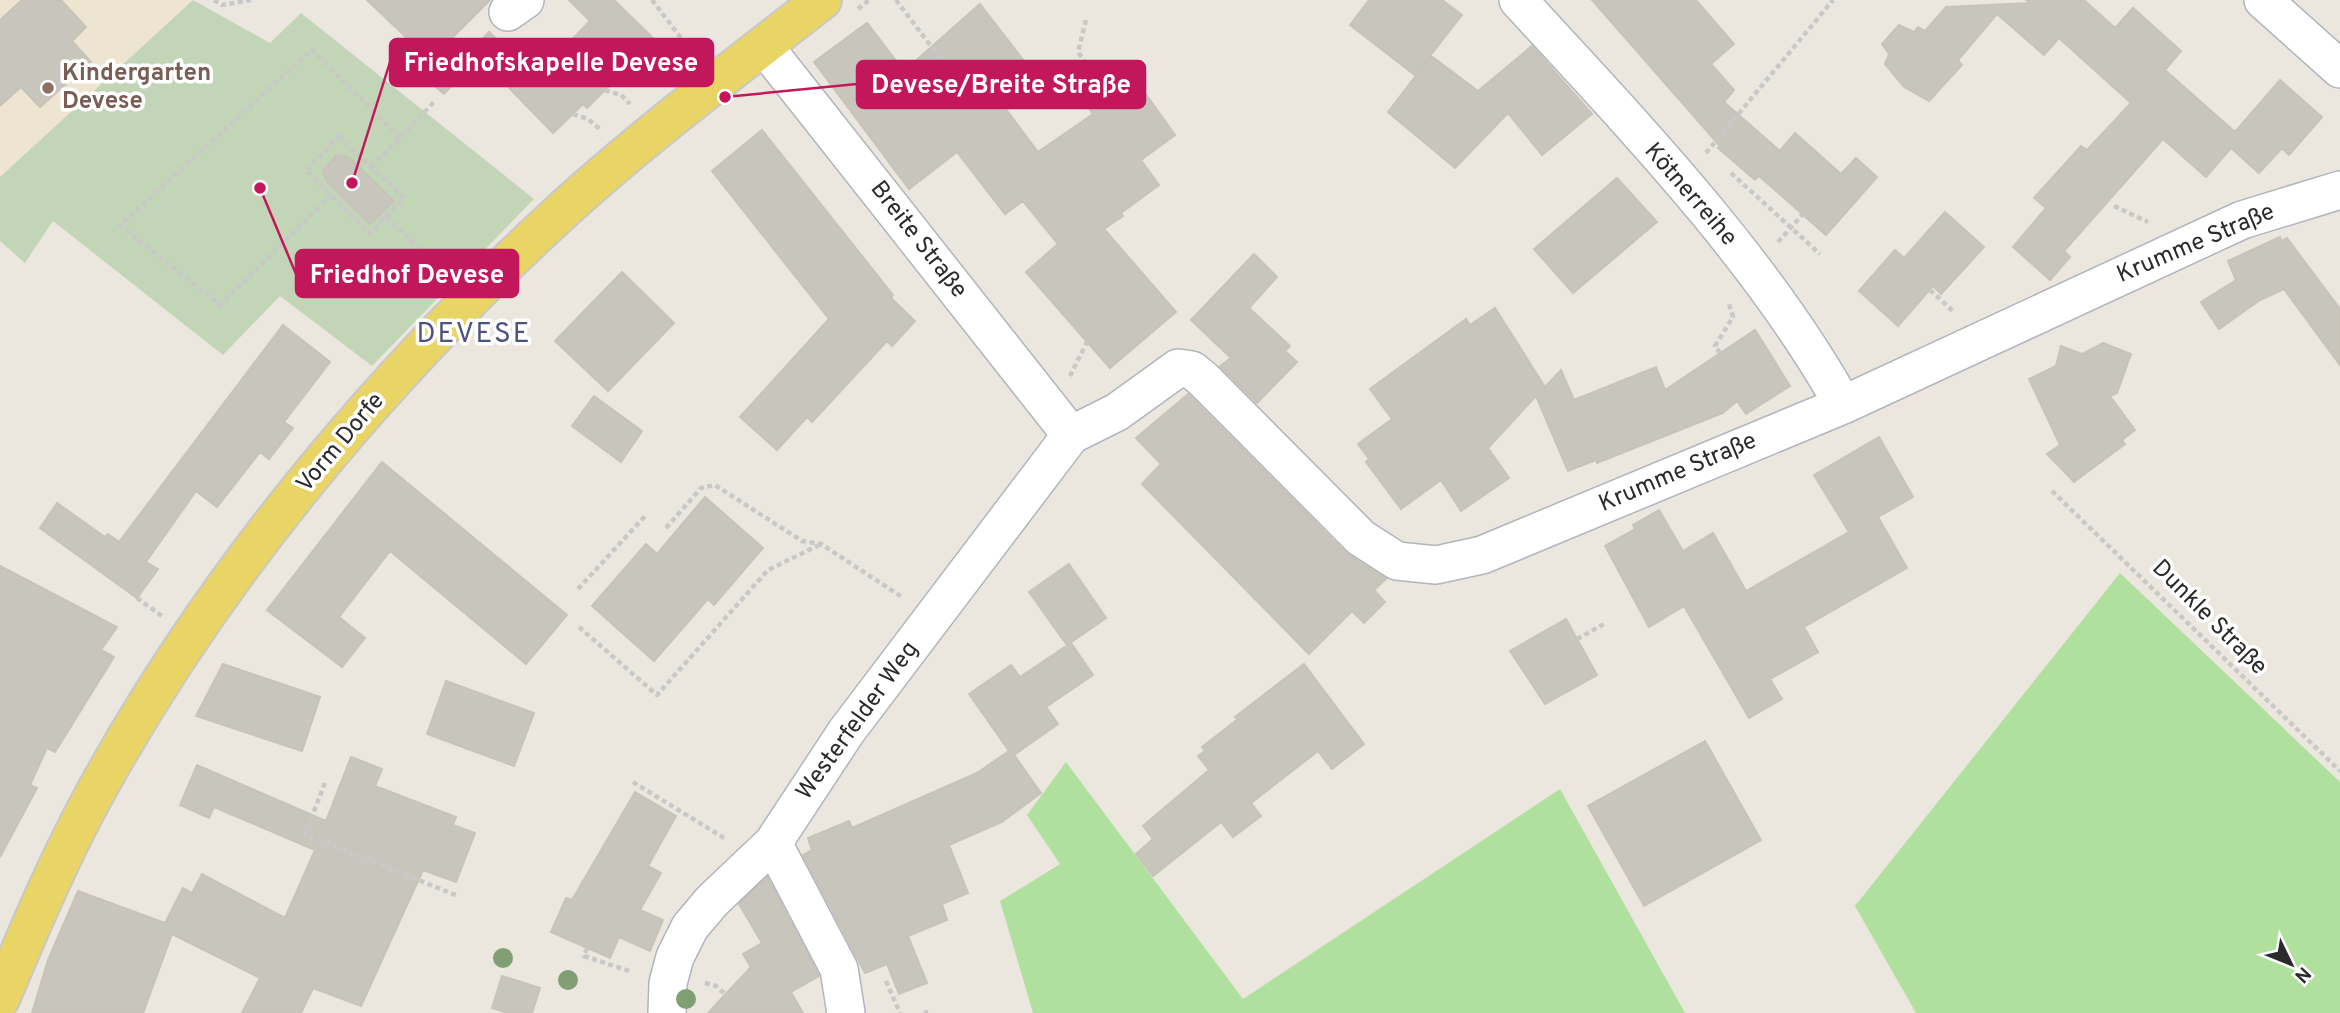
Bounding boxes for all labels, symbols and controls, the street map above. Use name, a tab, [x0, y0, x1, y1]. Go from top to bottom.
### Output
callout: Friedhofskapelle Devese	[390, 39, 713, 86]
text: Friedhofskapelle Devese	[404, 48, 698, 81]
place label: Kindergarten Devese	[62, 59, 211, 117]
callout: Devese/Breite Straße	[857, 61, 1145, 108]
text: Devese/Breite Straße	[871, 70, 1131, 103]
marker: Kindergarten Devese	[40, 80, 56, 96]
street label: Kötnerreihe	[1637, 137, 1743, 253]
street label: Breite Straße	[863, 175, 973, 305]
street label: Krumme Straße	[2113, 197, 2279, 291]
callout: Friedhof Devese	[296, 250, 518, 297]
text: Friedhof Devese	[310, 260, 504, 293]
district label: DEVESE	[416, 317, 532, 353]
street label: Vorm Dorfe	[291, 387, 391, 499]
street label: Krumme Straße	[1595, 426, 1761, 520]
street label: Dunkle Straße	[2145, 554, 2273, 682]
street label: Westerfelder Weg	[790, 636, 926, 806]
north arrow	[2256, 929, 2326, 999]
text: N	[2289, 961, 2315, 987]

